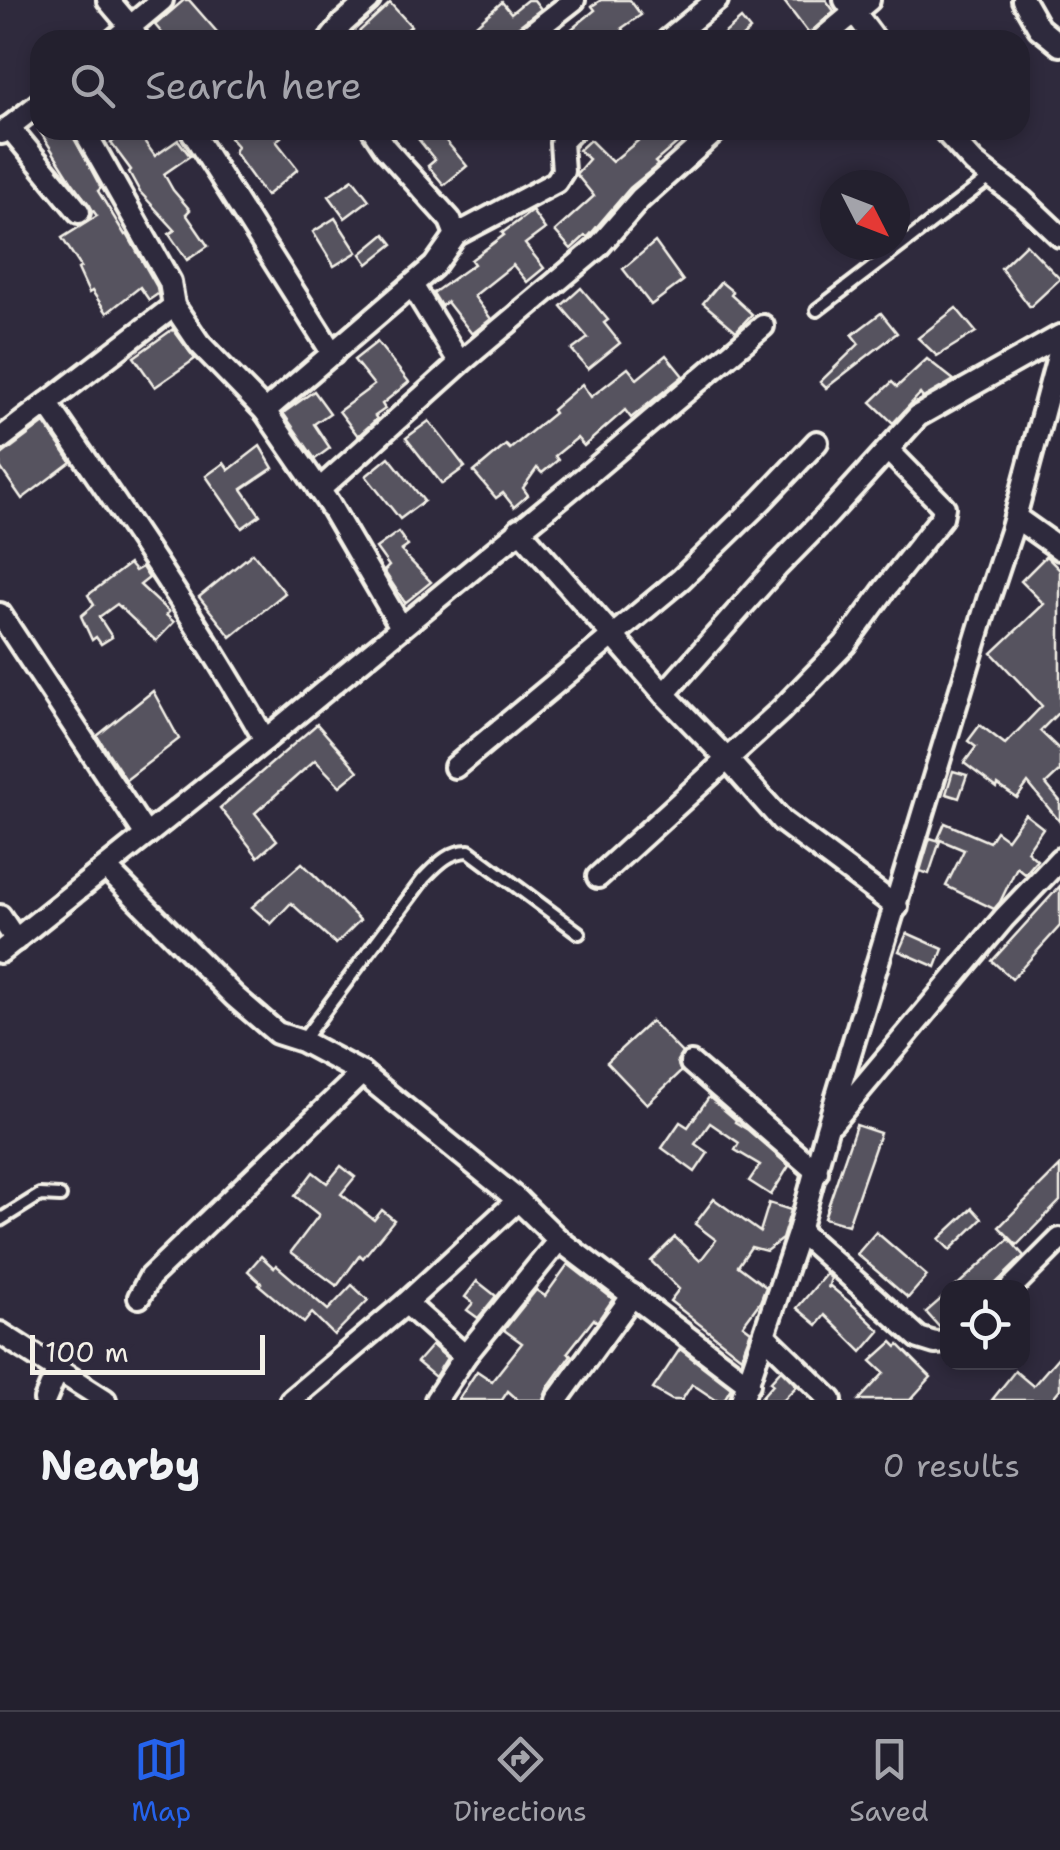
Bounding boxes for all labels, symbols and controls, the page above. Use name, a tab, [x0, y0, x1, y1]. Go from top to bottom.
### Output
search box	[30, 30, 1030, 140]
icon: search	[65, 58, 120, 113]
text: Search here	[145, 60, 362, 111]
north arrow	[820, 170, 910, 260]
map controls	[940, 1280, 1030, 1370]
button: locate	[940, 1280, 1030, 1370]
scale bar	[30, 1330, 265, 1374]
text: 100 m	[45, 1333, 129, 1371]
text: Nearby	[40, 1437, 200, 1493]
text: 0 results	[883, 1444, 1020, 1487]
tab: Map	[131, 1732, 191, 1830]
tab: Directions	[454, 1732, 587, 1830]
tab: Saved	[849, 1732, 929, 1830]

